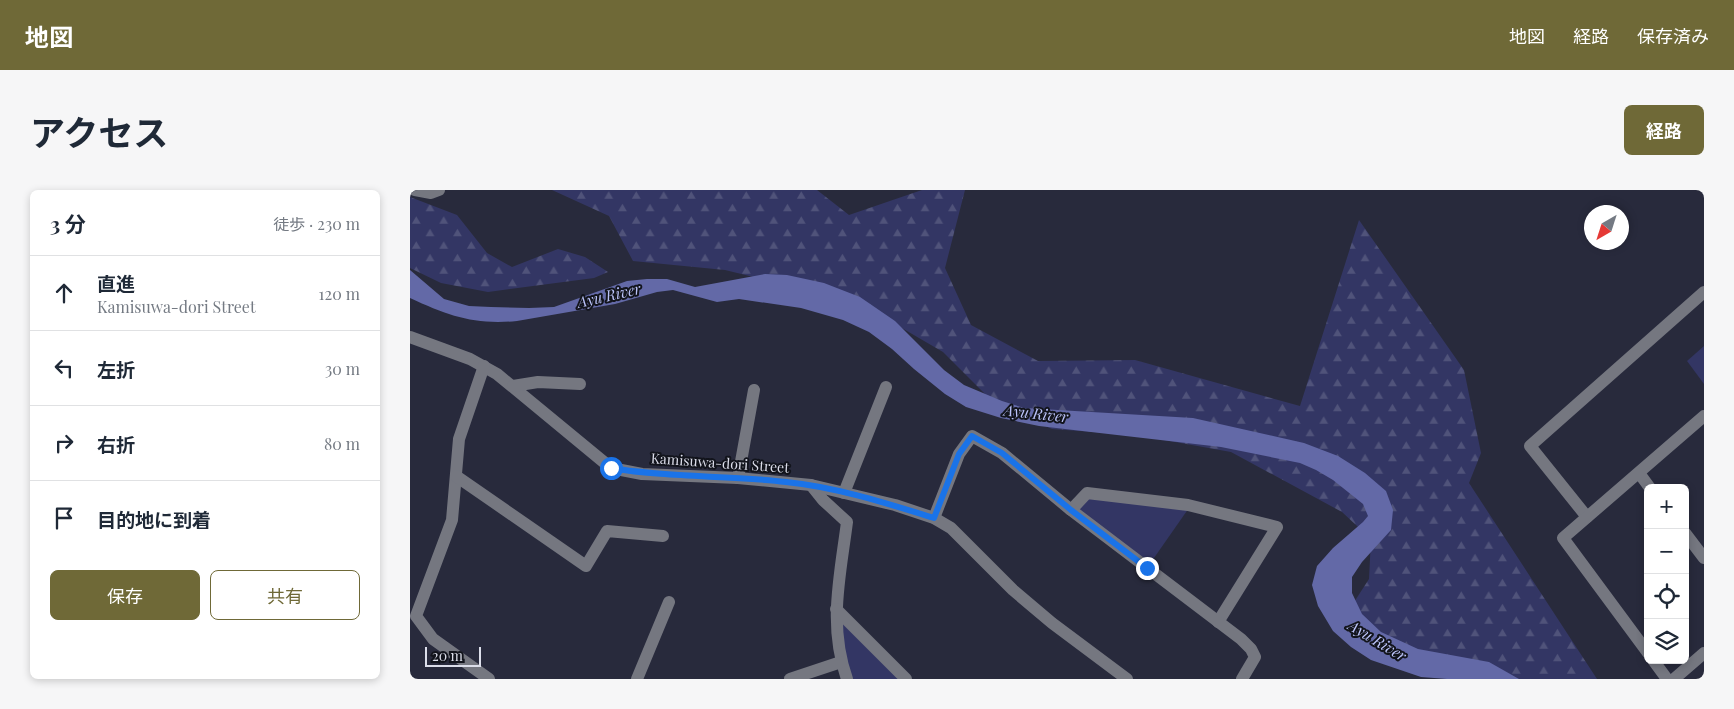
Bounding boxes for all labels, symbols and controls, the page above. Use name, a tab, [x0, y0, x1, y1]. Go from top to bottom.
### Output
text: 地図	[25, 20, 73, 52]
text: 地図	[1509, 24, 1545, 48]
text: 経路	[1573, 24, 1609, 48]
text: 保存済み	[1637, 24, 1709, 48]
button: 経路	[1624, 105, 1704, 155]
text: アクセス	[30, 108, 168, 155]
north arrow	[1584, 205, 1629, 250]
text: 3 分	[50, 209, 86, 237]
text: 徒歩 · 230 m	[273, 213, 360, 234]
text: 直進	[97, 270, 135, 296]
water label: Ayu River	[573, 278, 643, 312]
icon: ahead	[50, 279, 78, 307]
text: 120 m	[319, 283, 360, 304]
text: Kamisuwa-dori Street	[97, 296, 256, 317]
icon: left	[50, 354, 78, 382]
text: 左折	[97, 356, 135, 382]
text: 30 m	[325, 358, 360, 379]
water label: Ayu River	[1001, 399, 1070, 426]
icon: right	[50, 429, 78, 457]
text: 右折	[97, 431, 135, 457]
text: 80 m	[324, 433, 360, 454]
street label: Kamisuwa-dori Street	[650, 448, 791, 477]
route start	[600, 457, 623, 480]
map controls	[1644, 484, 1689, 664]
button: +	[1644, 484, 1689, 529]
icon: arrive	[50, 504, 78, 532]
text: 目的地に到着	[97, 506, 211, 532]
button: −	[1644, 529, 1689, 574]
route end	[1136, 557, 1159, 580]
button: 保存	[50, 570, 200, 620]
button: 共有	[210, 570, 360, 620]
button: locate	[1644, 574, 1689, 619]
water label: Ayu River	[1343, 614, 1411, 666]
button: layers	[1644, 619, 1689, 664]
scale bar	[425, 644, 481, 667]
text: 20 m	[432, 646, 463, 665]

